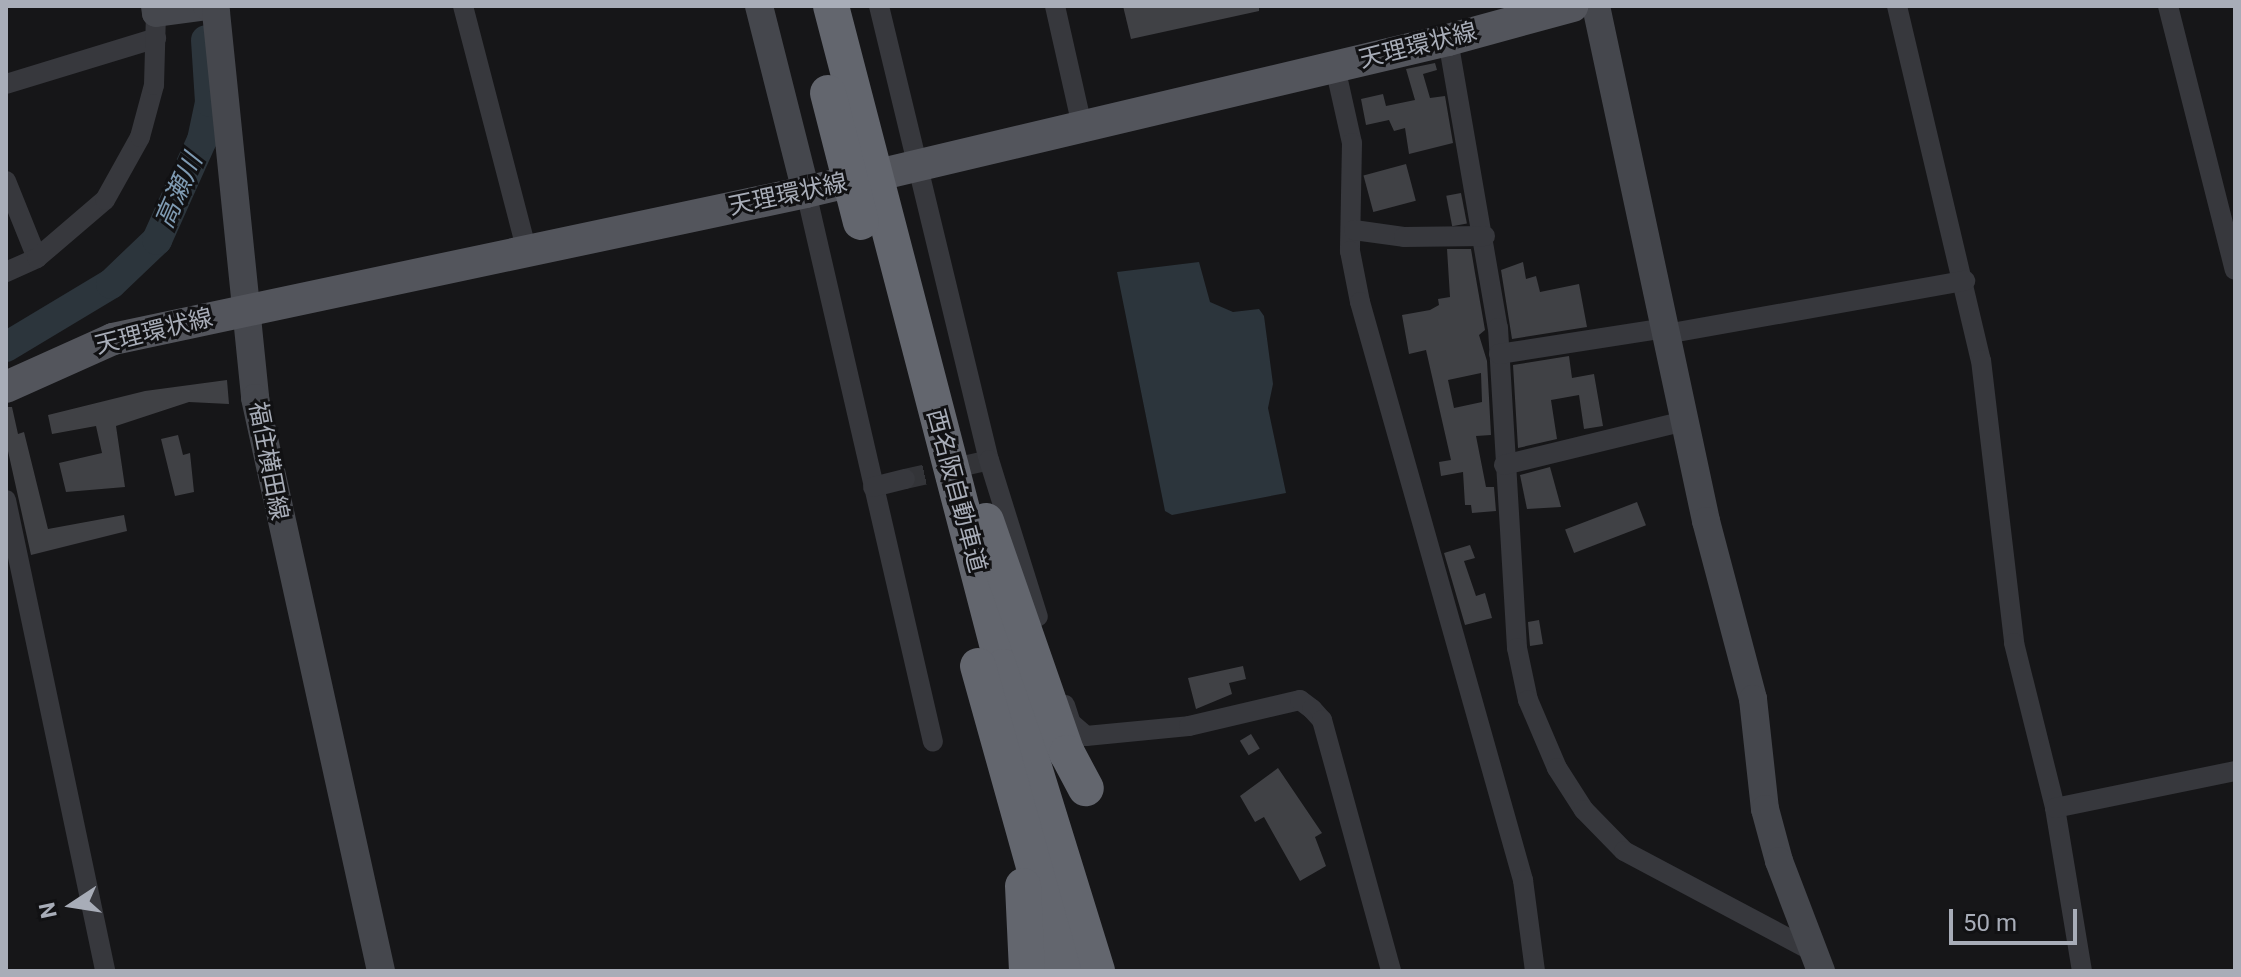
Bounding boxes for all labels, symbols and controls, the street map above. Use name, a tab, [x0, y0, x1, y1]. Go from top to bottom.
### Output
street label: 天理環状線	[1356, 18, 1480, 74]
water label: 高瀬川	[149, 149, 209, 233]
street label: 天理環状線	[726, 168, 850, 222]
street label: 天理環状線	[92, 304, 216, 360]
street label: 福住横田線	[242, 399, 294, 523]
street label: 西名阪自動車道	[920, 406, 992, 576]
north arrow	[32, 865, 112, 945]
scale bar	[1953, 893, 2081, 943]
text: N	[34, 900, 62, 920]
text: 50 m	[1963, 909, 2017, 937]

